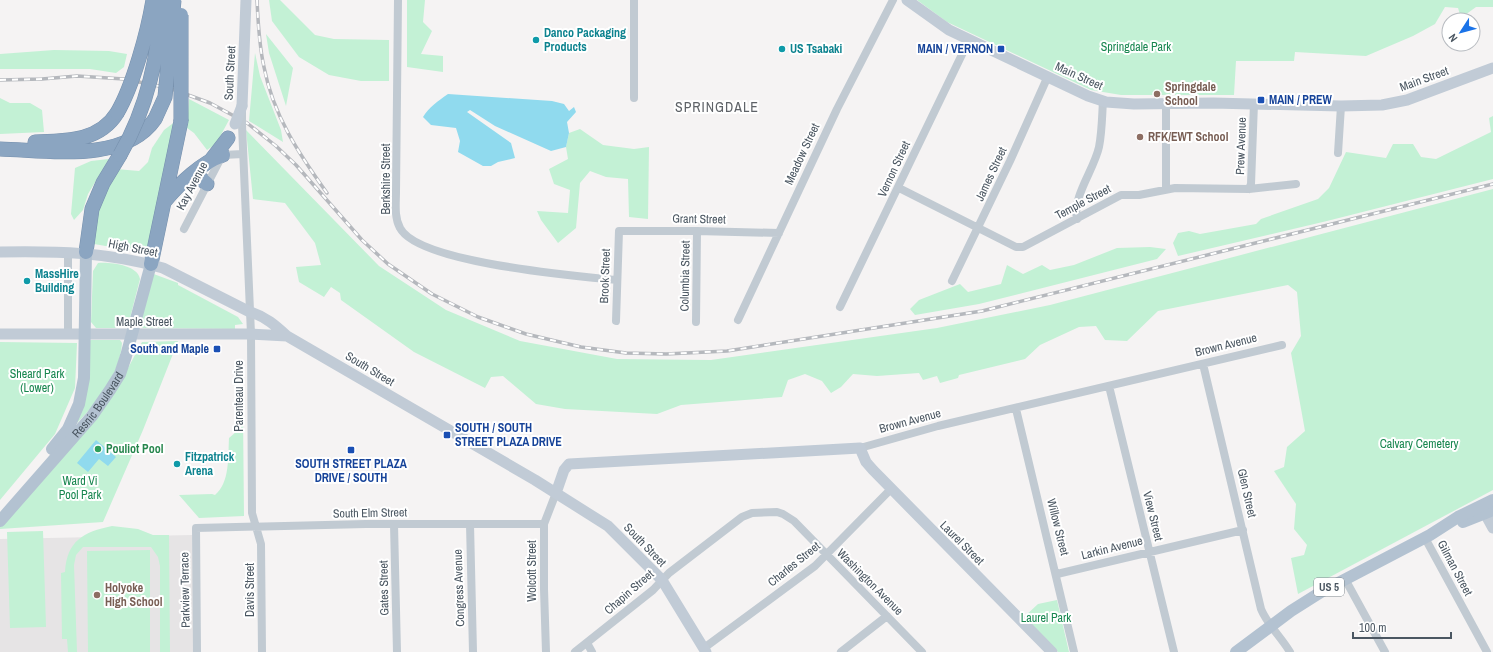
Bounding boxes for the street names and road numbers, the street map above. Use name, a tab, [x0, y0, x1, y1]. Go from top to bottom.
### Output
street label: South Street	[221, 45, 239, 101]
street label: Main Street	[1053, 58, 1106, 94]
street label: Main Street	[1397, 63, 1451, 95]
street label: Prew Avenue	[1232, 117, 1250, 175]
street label: Meadow Street	[781, 120, 823, 187]
street label: Vernon Street	[874, 138, 914, 200]
street label: Berkshire Street	[378, 143, 394, 215]
street label: James Street	[971, 144, 1011, 204]
street label: Kay Avenue	[173, 159, 211, 213]
street label: Temple Street	[1052, 181, 1114, 223]
street label: Grant Street	[672, 211, 726, 227]
street label: High Street	[107, 235, 159, 261]
street label: Columbia Street	[676, 240, 694, 312]
street label: Brook Street	[596, 248, 614, 304]
street label: Maple Street	[116, 314, 172, 330]
street label: Brown Avenue	[1193, 330, 1259, 360]
street label: South Street	[342, 348, 398, 390]
street label: Parenteau Drive	[231, 360, 247, 432]
street label: Resnic Boulevard	[69, 369, 127, 441]
street label: Brown Avenue	[877, 405, 943, 437]
street label: Glen Street	[1234, 467, 1260, 519]
street label: View Street	[1139, 489, 1167, 543]
street label: Willow Street	[1043, 497, 1073, 557]
street label: South Elm Street	[333, 504, 408, 522]
street label: Laurel Street	[936, 517, 988, 569]
street label: South Street	[620, 520, 670, 570]
street label: Larkin Avenue	[1080, 533, 1144, 563]
street label: Gilman Street	[1434, 537, 1476, 599]
street label: Charles Street	[765, 538, 824, 590]
street label: Wolcott Street	[524, 540, 540, 602]
street label: Washington Avenue	[833, 545, 907, 619]
street label: Congress Avenue	[450, 549, 468, 627]
street label: Parkview Terrace	[176, 552, 194, 628]
street label: Gates Street	[376, 560, 392, 616]
street label: Davis Street	[242, 563, 258, 617]
street label: Chapin Street	[601, 566, 657, 618]
road number: US 5	[1314, 578, 1344, 596]

